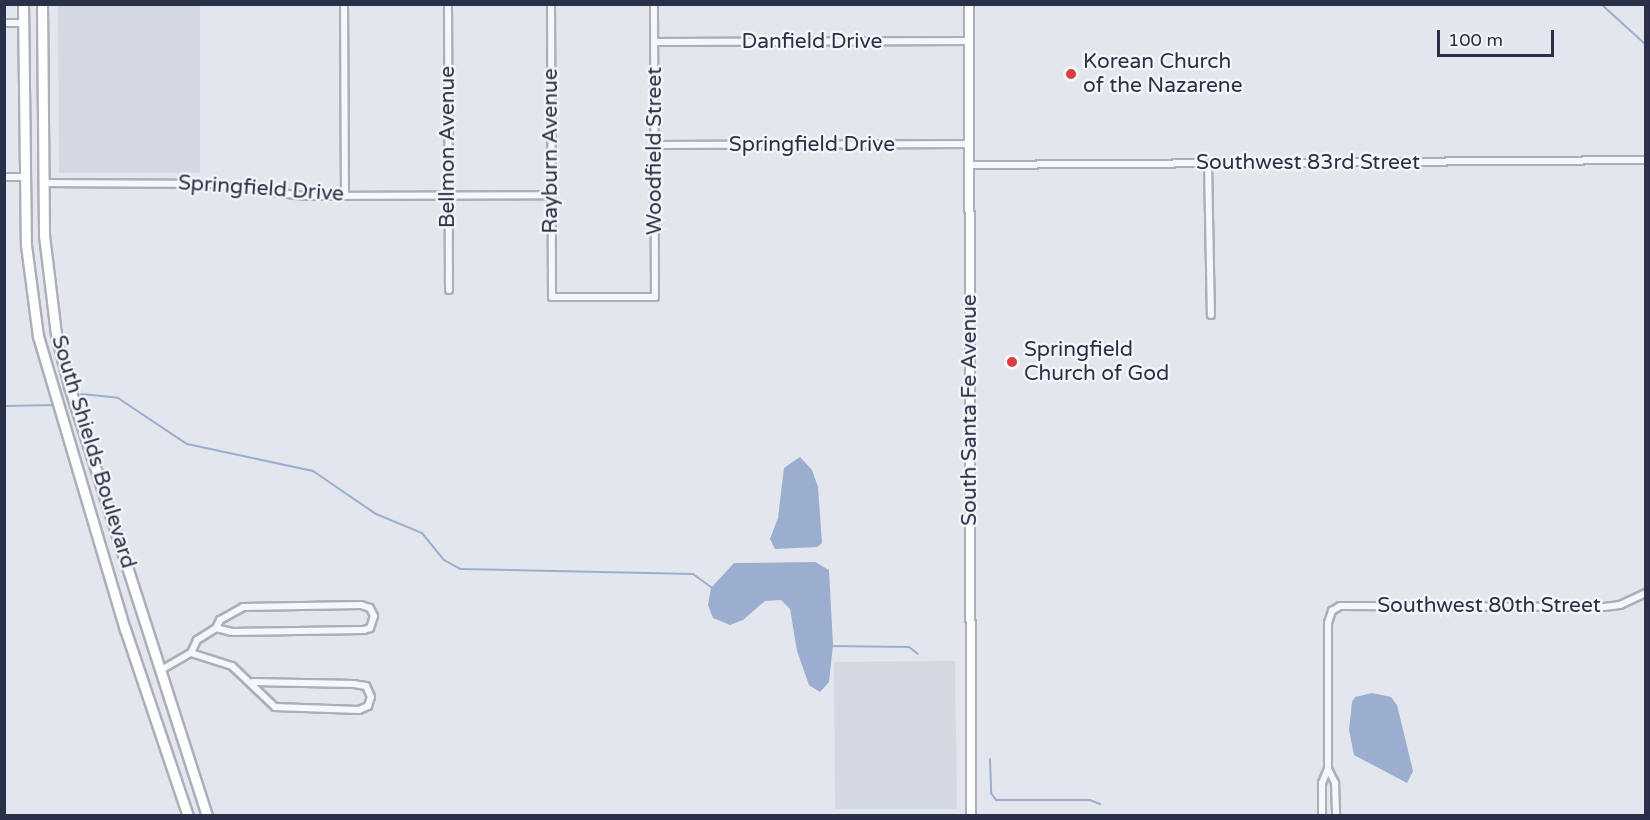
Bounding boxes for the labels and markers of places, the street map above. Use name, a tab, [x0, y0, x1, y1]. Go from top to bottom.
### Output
place label: Korean Church of the Nazarene	[1083, 49, 1243, 99]
marker: Korean Church of the Nazarene	[1064, 67, 1078, 81]
place label: Springfield Church of God	[1024, 337, 1169, 387]
marker: Springfield Church of God	[1005, 355, 1019, 369]

